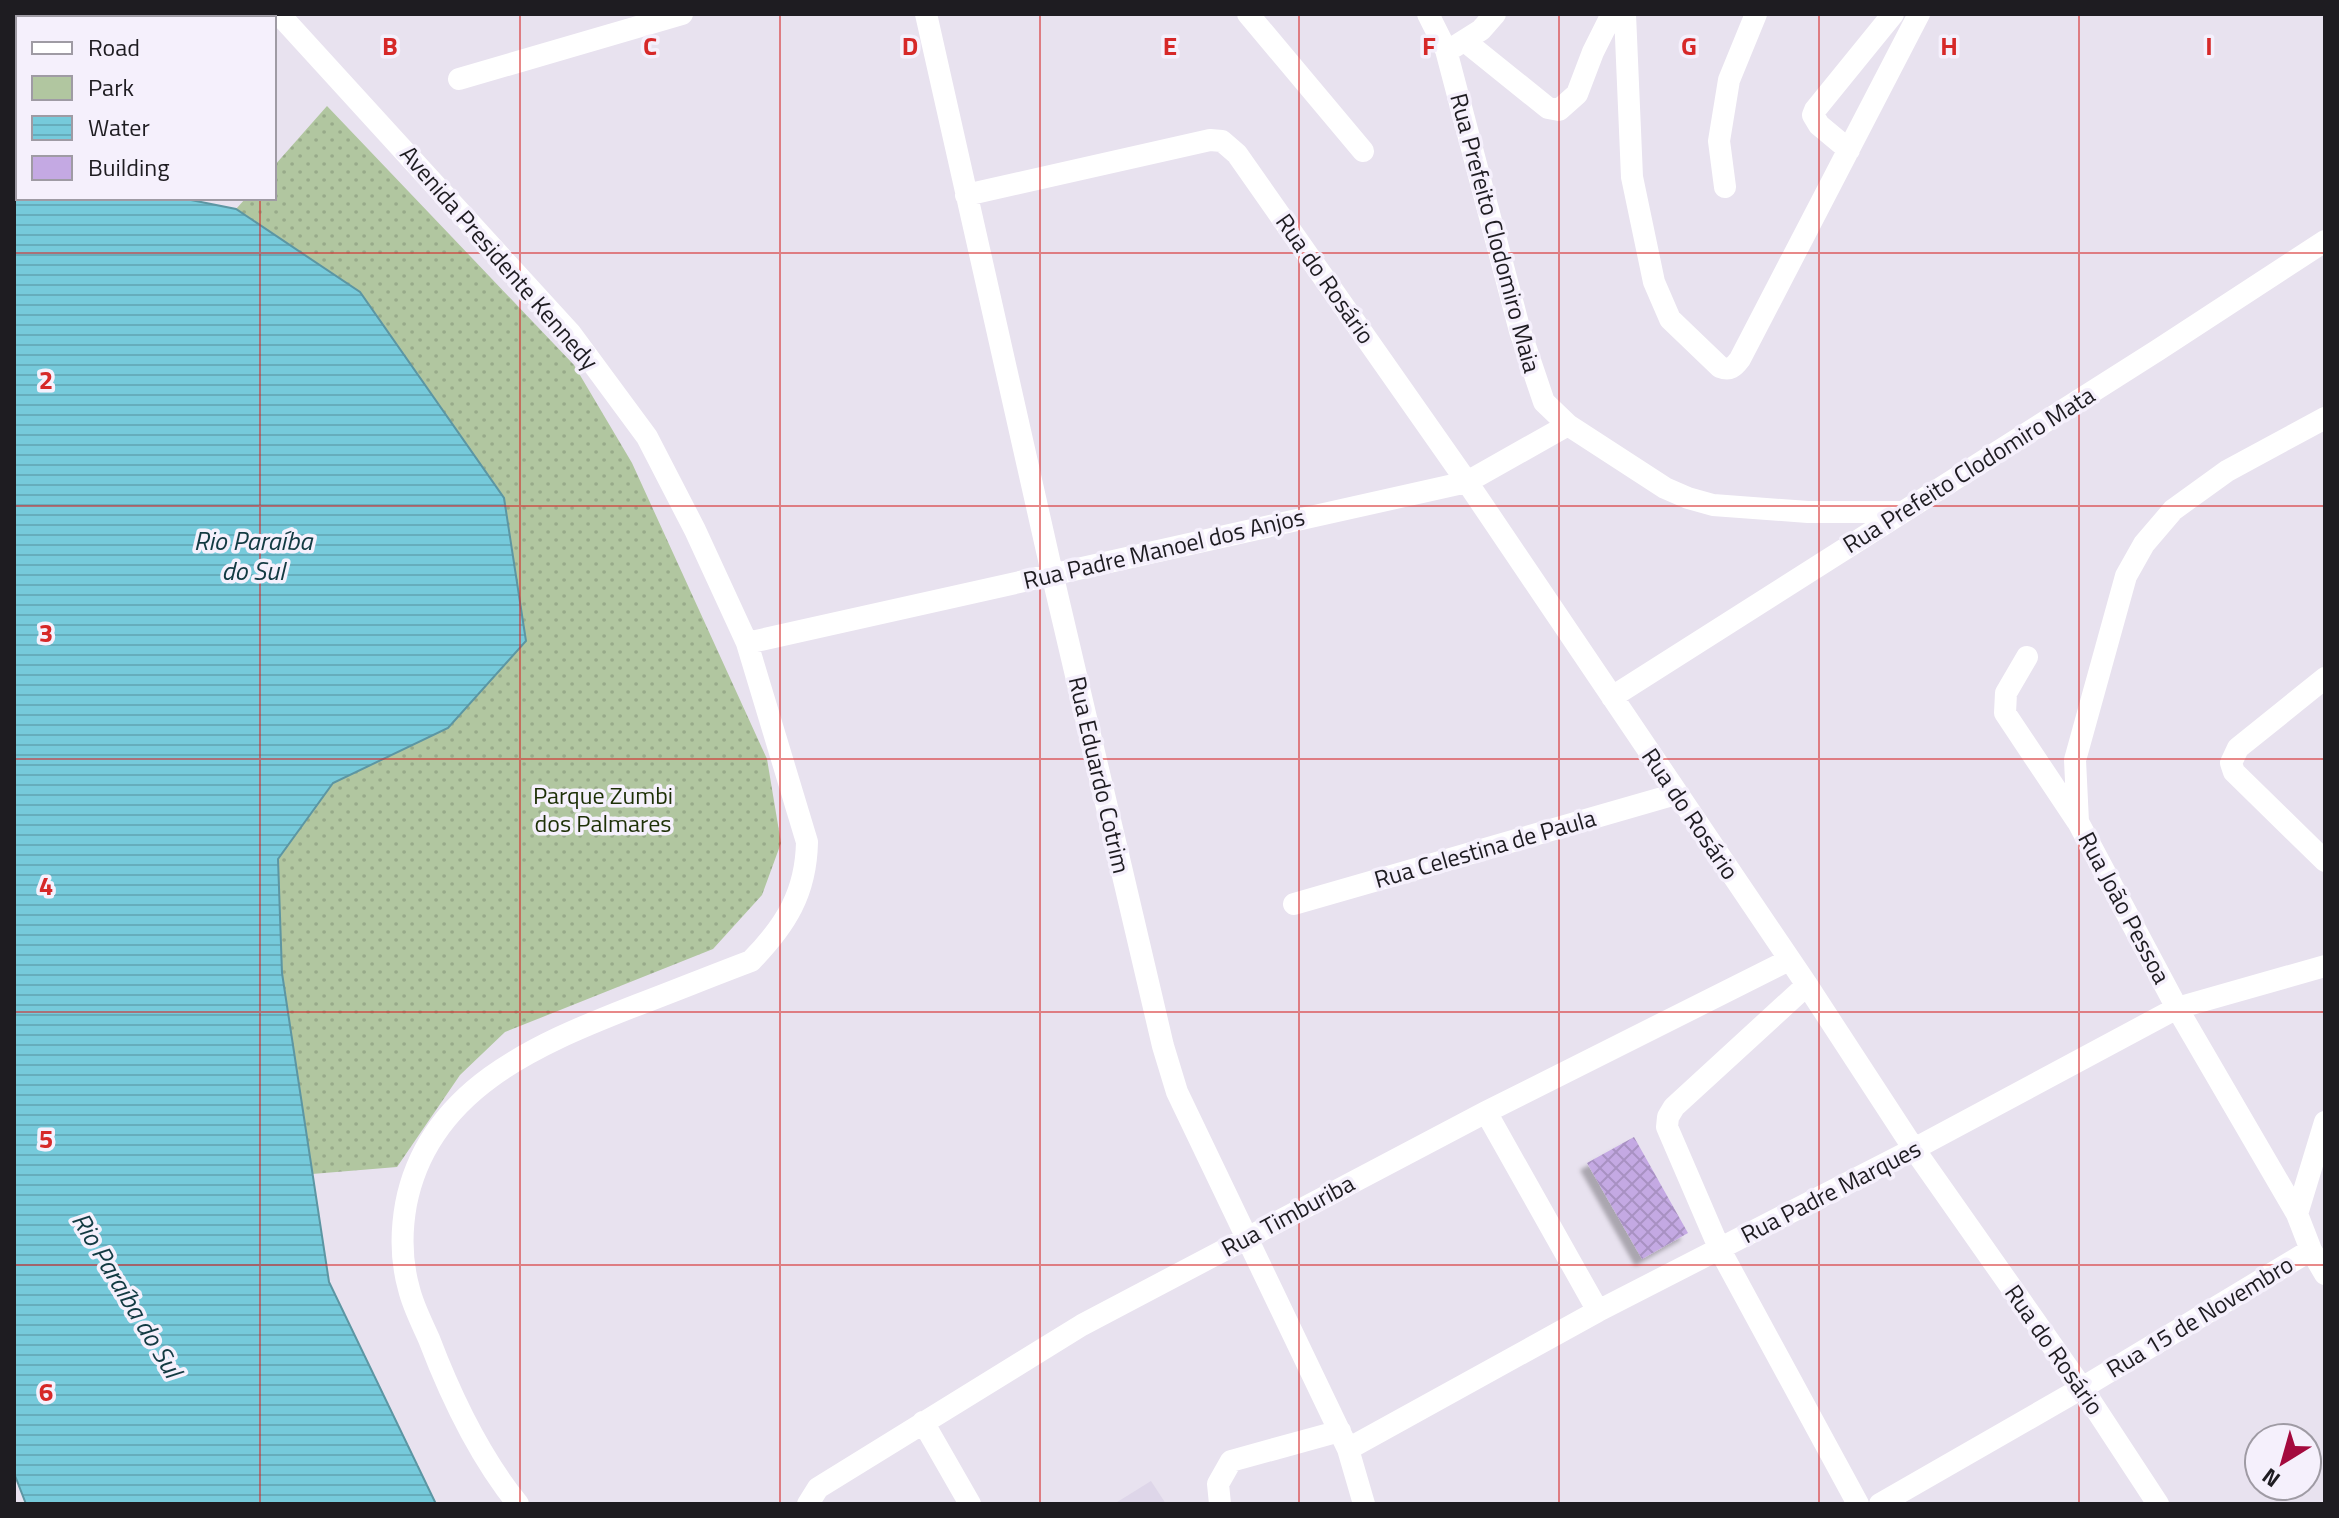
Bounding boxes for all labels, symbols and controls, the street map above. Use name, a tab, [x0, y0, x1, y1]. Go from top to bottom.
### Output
legend	[16, 16, 276, 200]
text: B	[382, 26, 398, 65]
text: C	[643, 26, 657, 65]
text: D	[902, 26, 918, 65]
text: E	[1163, 26, 1177, 65]
text: F	[1422, 26, 1436, 65]
text: G	[1681, 26, 1697, 65]
text: H	[1940, 26, 1958, 65]
text: I	[2205, 26, 2213, 65]
text: Road	[88, 29, 140, 65]
text: Park	[88, 69, 134, 105]
street label: Rua Prefeito Clodomiro Maia	[1441, 89, 1551, 377]
text: Water	[88, 109, 150, 145]
street label: Avenida Presidente Kennedy	[392, 137, 608, 378]
text: Building	[88, 149, 170, 185]
street label: Rua do Rosário	[1267, 206, 1384, 351]
text: 2	[39, 360, 53, 399]
street label: Rua Prefeito Clodomiro Mata	[1835, 377, 2102, 562]
street label: Rua Padre Manoel dos Anjos	[1019, 498, 1308, 598]
water label: Rio Paraíba do Sul	[194, 521, 314, 590]
text: 3	[39, 613, 53, 652]
street label: Rua Eduardo Cotrim	[1060, 673, 1140, 877]
street label: Rua do Rosário	[1633, 740, 1748, 887]
park label: Parque Zumbi dos Palmares	[533, 777, 673, 841]
street label: Rua Celestina de Paula	[1370, 799, 1600, 897]
street label: Rua João Pessoa	[2070, 825, 2180, 990]
text: 4	[39, 866, 53, 905]
text: 5	[39, 1119, 53, 1158]
street label: Rua Padre Marques	[1734, 1130, 1927, 1252]
street label: Rua Timburiba	[1215, 1165, 1361, 1265]
water label: Rio Paraíba do Sul	[63, 1204, 194, 1388]
street label: Rua 15 de Novembro	[2099, 1246, 2300, 1386]
street label: Rua do Rosário	[1996, 1277, 2113, 1422]
text: 6	[39, 1372, 53, 1411]
north arrow	[2243, 1422, 2323, 1502]
text: N	[2255, 1460, 2287, 1496]

